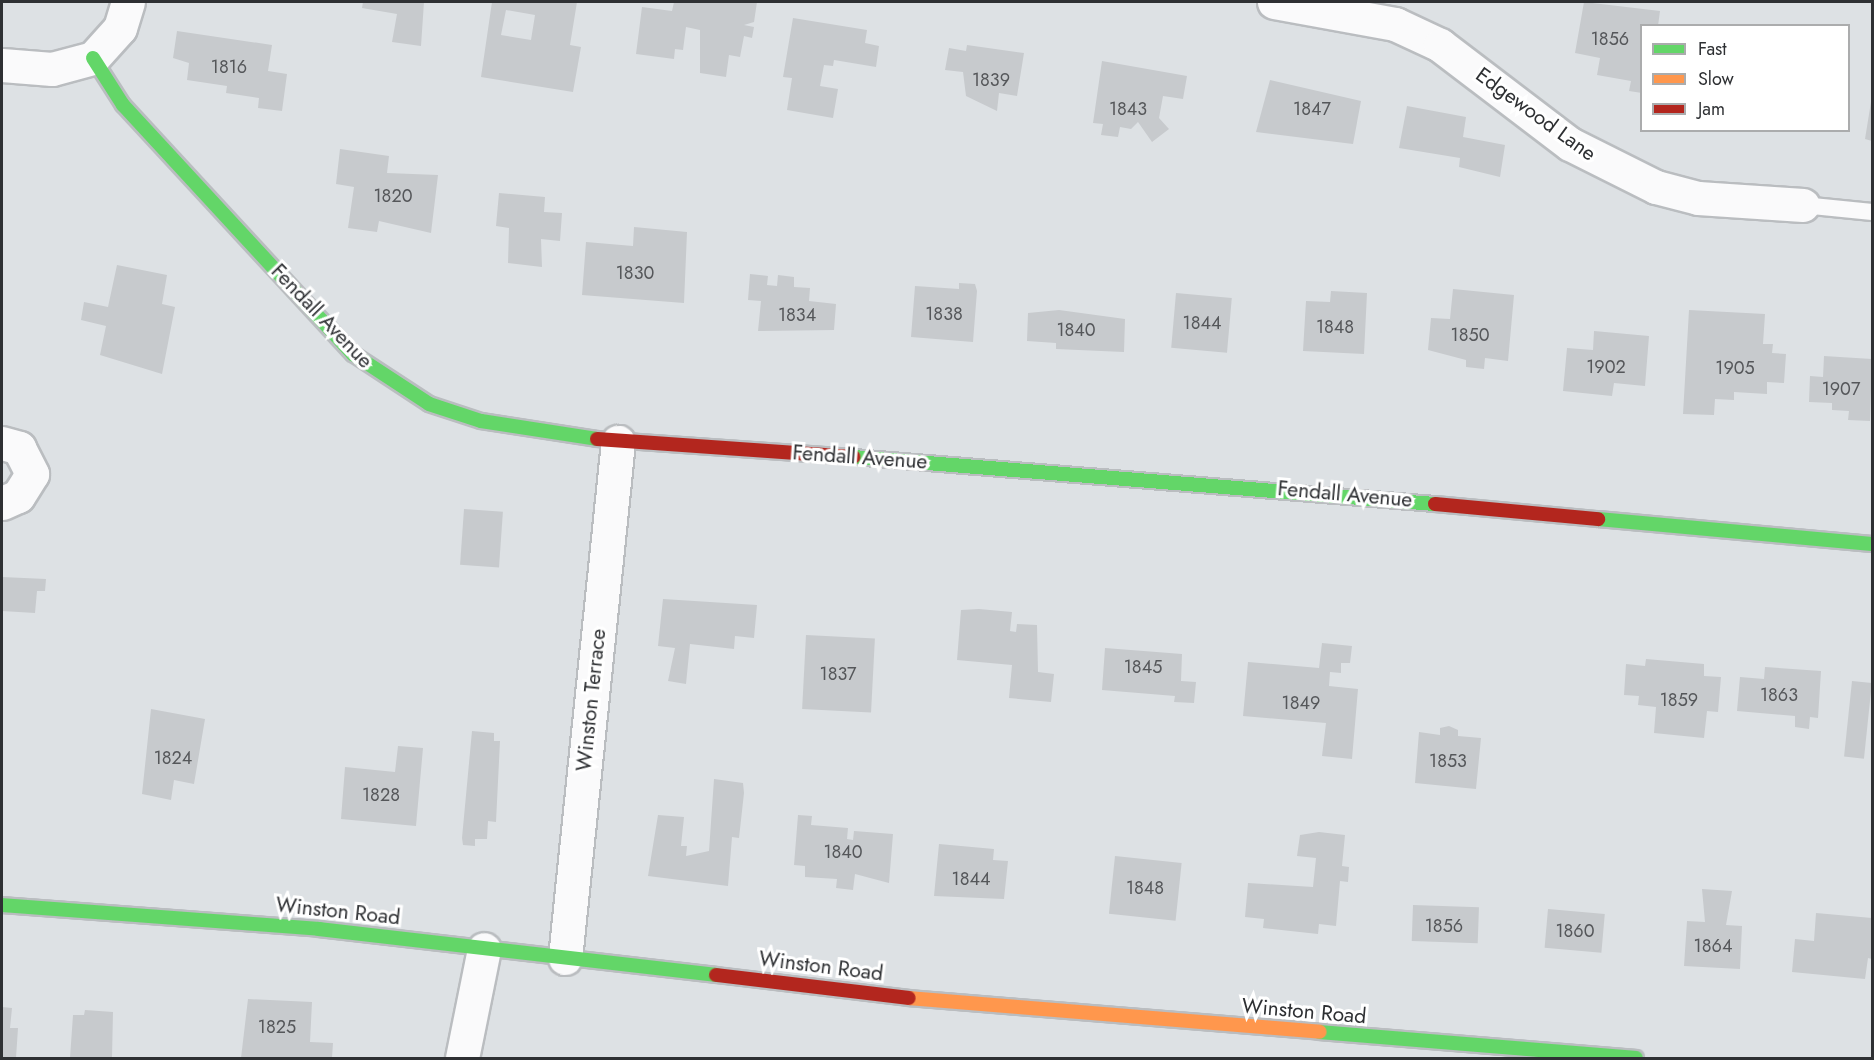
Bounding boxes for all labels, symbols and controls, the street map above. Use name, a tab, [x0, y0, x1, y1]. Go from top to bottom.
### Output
legend	[1640, 24, 1850, 132]
house number: 1856	[1591, 28, 1629, 50]
text: Fast	[1698, 36, 1727, 62]
house number: 1816	[211, 56, 247, 78]
street label: Edgewood Lane	[1471, 62, 1601, 166]
text: Slow	[1698, 66, 1734, 92]
house number: 1839	[972, 69, 1010, 91]
text: Jam	[1698, 96, 1725, 122]
house number: 1843	[1109, 98, 1147, 120]
house number: 1847	[1293, 98, 1331, 120]
house number: 1820	[374, 185, 412, 207]
street label: Fendall Avenue	[266, 259, 378, 373]
house number: 1830	[616, 262, 654, 284]
house number: 1838	[925, 303, 963, 325]
house number: 1834	[778, 304, 816, 326]
house number: 1844	[1183, 312, 1221, 334]
house number: 1848	[1316, 316, 1354, 338]
house number: 1840	[1056, 319, 1096, 341]
house number: 1850	[1451, 324, 1489, 346]
house number: 1902	[1586, 356, 1626, 378]
house number: 1905	[1715, 357, 1755, 379]
house number: 1907	[1822, 378, 1860, 400]
street label: Fendall Avenue	[792, 440, 928, 474]
street label: Fendall Avenue	[1277, 476, 1413, 512]
street label: Winston Terrace	[571, 627, 611, 773]
house number: 1845	[1124, 656, 1162, 678]
house number: 1837	[820, 663, 856, 685]
house number: 1863	[1760, 684, 1798, 706]
house number: 1859	[1660, 689, 1698, 711]
house number: 1849	[1282, 692, 1320, 714]
house number: 1824	[154, 747, 192, 769]
house number: 1853	[1429, 750, 1467, 772]
house number: 1828	[362, 784, 400, 806]
house number: 1840	[823, 841, 863, 863]
house number: 1844	[952, 868, 990, 890]
house number: 1848	[1126, 877, 1164, 899]
street label: Winston Road	[275, 892, 401, 930]
house number: 1856	[1425, 915, 1463, 937]
house number: 1860	[1555, 920, 1595, 942]
house number: 1864	[1694, 935, 1732, 957]
street label: Winston Road	[757, 946, 885, 986]
street label: Winston Road	[1241, 993, 1367, 1029]
house number: 1825	[258, 1016, 296, 1038]

